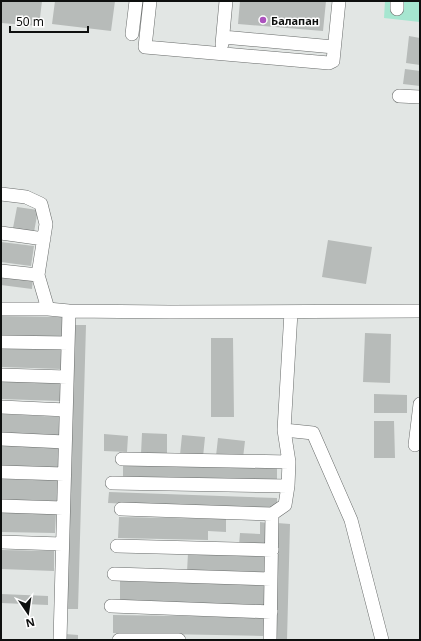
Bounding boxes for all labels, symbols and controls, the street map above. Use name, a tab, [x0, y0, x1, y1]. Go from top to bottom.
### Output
scale bar	[10, 8, 88, 34]
text: 50 m	[16, 13, 44, 30]
place label: Балапан	[271, 13, 319, 28]
marker: Балапан	[258, 15, 268, 25]
north arrow	[8, 593, 48, 633]
text: N	[24, 615, 36, 632]

